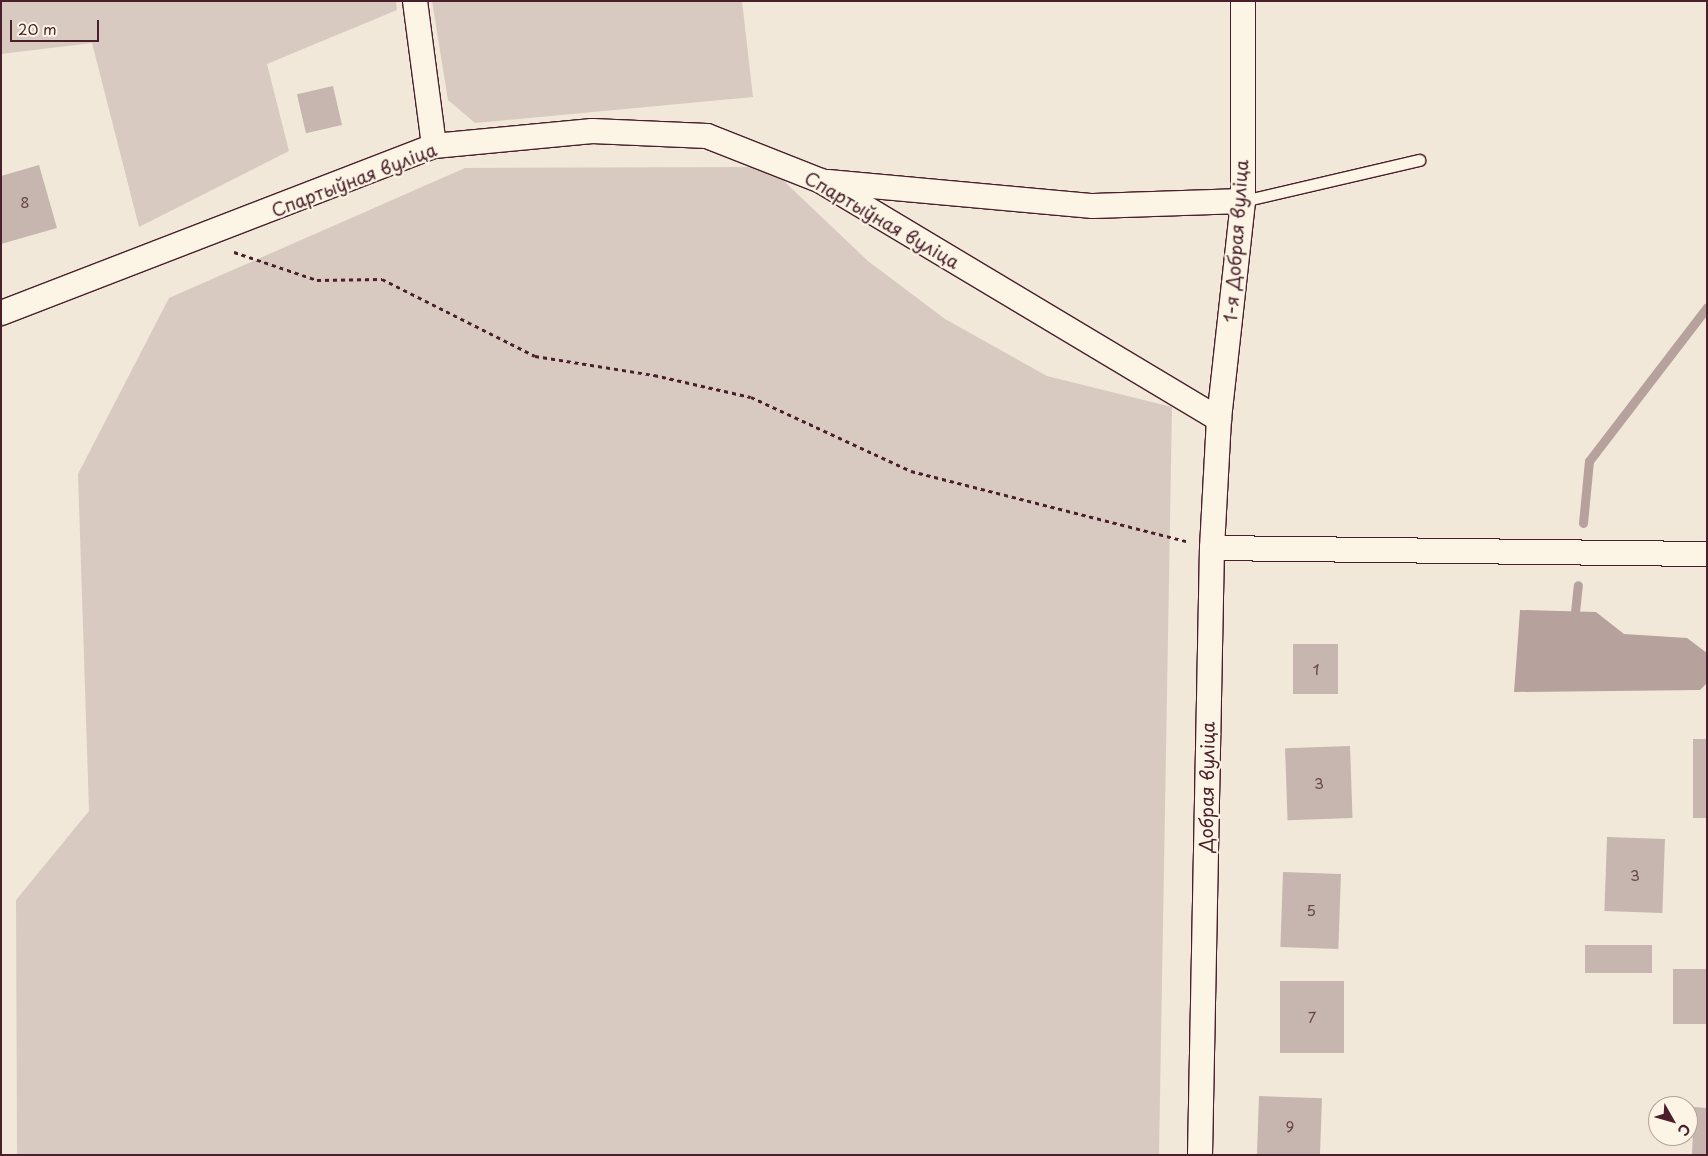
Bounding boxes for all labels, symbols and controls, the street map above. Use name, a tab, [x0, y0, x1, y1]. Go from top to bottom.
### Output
scale bar	[12, 10, 101, 42]
text: 20 m	[18, 17, 57, 40]
street label: Спартыўная вуліца	[268, 138, 440, 222]
street label: 1-я Добрая вуліца	[1220, 159, 1252, 323]
street label: Спартыўная вуліца	[800, 167, 964, 273]
house number: 8	[20, 193, 30, 211]
house number: 1	[1313, 660, 1319, 678]
street label: Добрая вуліца	[1195, 721, 1219, 853]
house number: 3	[1314, 774, 1324, 792]
house number: 3	[1630, 866, 1640, 884]
house number: 5	[1306, 901, 1316, 919]
house number: 7	[1308, 1008, 1316, 1026]
north arrow	[1648, 1096, 1698, 1146]
house number: 9	[1286, 1117, 1294, 1135]
text: С	[1673, 1119, 1696, 1141]

